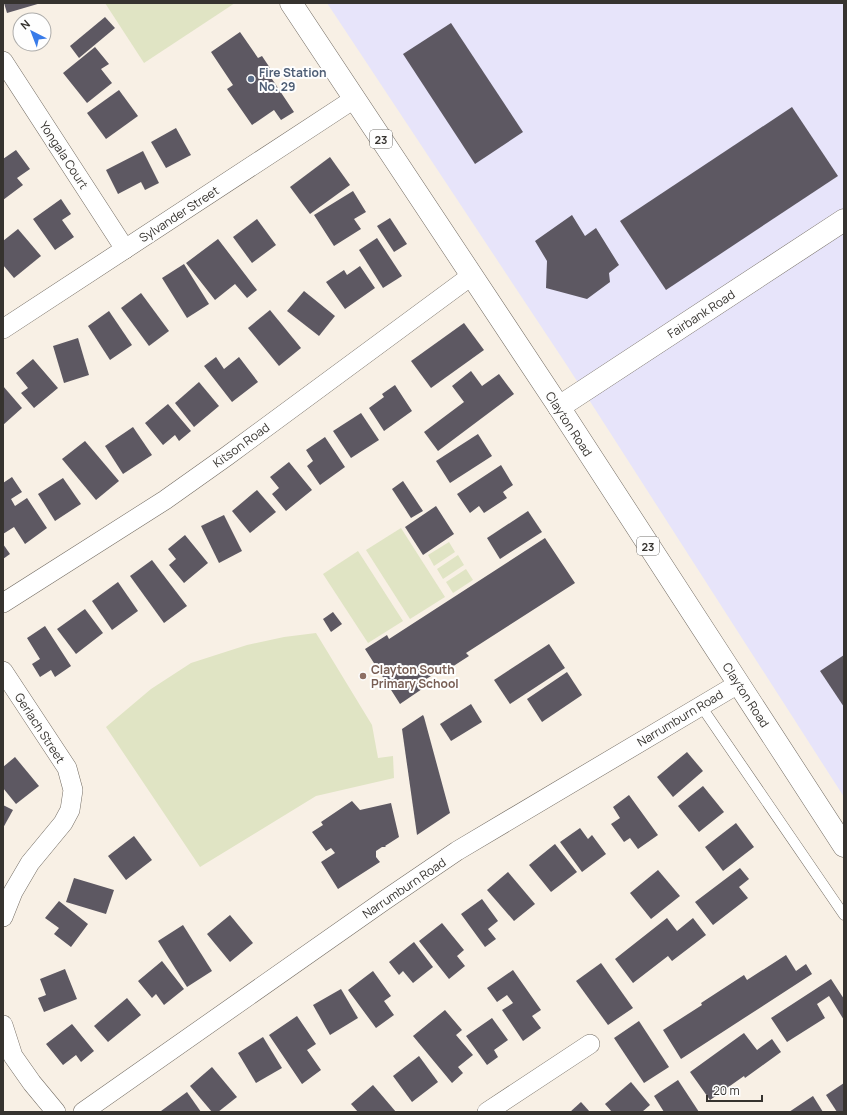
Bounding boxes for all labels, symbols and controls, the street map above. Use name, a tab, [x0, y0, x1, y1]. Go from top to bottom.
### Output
north arrow	[12, 12, 52, 52]
text: N	[17, 16, 33, 32]
place label: Fire Station No. 29	[259, 64, 326, 95]
marker: Fire Station No. 29	[246, 74, 256, 84]
street label: Yongala Court	[36, 118, 92, 192]
road number: 23	[370, 130, 392, 148]
street label: Sylvander Street	[136, 182, 222, 246]
street label: Fairbank Road	[664, 286, 738, 342]
street label: Clayton Road	[542, 388, 596, 460]
street label: Kitson Road	[209, 419, 273, 471]
road number: 23	[637, 537, 659, 555]
street label: Clayton Road	[719, 659, 773, 731]
place label: Clayton South Primary School	[371, 661, 459, 692]
marker: Clayton South Primary School	[358, 671, 368, 681]
street label: Narrumburn Road	[634, 686, 726, 750]
street label: Gerlach Street	[11, 690, 69, 767]
street label: Narrumburn Road	[359, 854, 449, 922]
scale bar	[707, 1077, 762, 1103]
text: 20 m	[713, 1082, 740, 1099]

